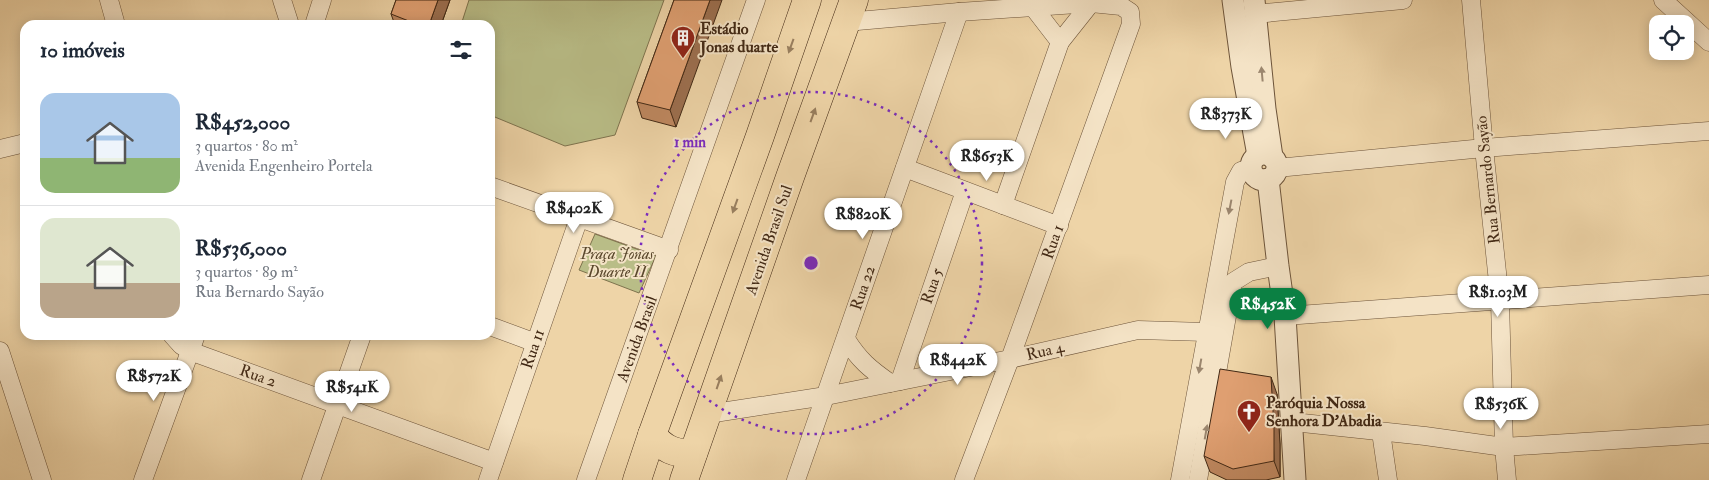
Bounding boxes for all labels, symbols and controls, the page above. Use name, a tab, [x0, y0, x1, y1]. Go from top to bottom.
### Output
map controls	[1649, 15, 1694, 60]
button: locate	[1649, 15, 1694, 60]
place label: Estádio Jonas duarte	[699, 19, 778, 58]
building icon: Estádio Jonas duarte	[670, 25, 696, 59]
icon: filters	[447, 36, 475, 64]
text: 10 imóveis	[40, 37, 125, 64]
one-way arrow	[787, 39, 795, 54]
one-way arrow	[1257, 65, 1265, 81]
pin: R$373K	[1185, 98, 1267, 140]
text: R$373K	[1200, 104, 1252, 124]
one-way arrow	[809, 107, 817, 122]
text: R$452,000	[195, 109, 290, 136]
icon: home	[80, 113, 140, 173]
street label: Rua Bernardo Sayão	[1471, 115, 1505, 245]
text: 1 min	[674, 133, 706, 152]
text: 3 quartos · 80 m²	[195, 136, 298, 156]
pin: R$653K	[946, 140, 1028, 182]
text: R$653K	[961, 146, 1013, 166]
text: Avenida Engenheiro Portela	[195, 156, 373, 176]
street label: Avenida Brasil Sul	[741, 182, 797, 298]
pin: R$402K	[533, 192, 615, 234]
text: R$402K	[546, 198, 602, 218]
pin: R$820K	[822, 198, 904, 240]
one-way arrow	[731, 199, 738, 214]
one-way arrow	[1226, 199, 1234, 215]
text: R$820K	[835, 204, 891, 224]
street label: Rua 1	[1038, 222, 1068, 262]
text: R$536,000	[195, 235, 287, 262]
icon: home	[80, 238, 140, 298]
park label: Praça Jonas Duarte II	[579, 244, 654, 282]
centre of rings	[802, 254, 820, 272]
text: 3 quartos · 89 m²	[195, 262, 298, 282]
street label: Rua 22	[846, 263, 880, 313]
street label: Rua 5	[917, 265, 947, 307]
pin: R$1.03M	[1452, 276, 1544, 318]
text: Rua Bernardo Sayão	[195, 282, 324, 302]
text: R$1.03M	[1468, 282, 1528, 302]
pin: R$452K	[1227, 288, 1309, 330]
street label: Avenida Brasil	[612, 293, 662, 386]
text: R$452K	[1240, 294, 1296, 314]
street label: Rua 11	[517, 326, 549, 372]
street label: Rua 4	[1024, 337, 1067, 365]
pin: R$442K	[917, 344, 999, 386]
text: R$442K	[929, 350, 987, 370]
one-way arrow	[1196, 359, 1204, 375]
pin: R$572K	[113, 360, 195, 402]
street label: Rua 2	[237, 360, 279, 392]
text: R$572K	[127, 366, 181, 386]
pin: R$541K	[311, 370, 393, 413]
one-way arrow	[716, 374, 723, 389]
text: R$541K	[326, 377, 378, 397]
pin: R$536K	[1460, 388, 1542, 430]
place label: Paróquia Nossa Senhora D’Abadia	[1266, 393, 1382, 431]
text: R$536K	[1475, 394, 1527, 414]
church icon: Paróquia Nossa Senhora D’Abadia	[1236, 399, 1262, 433]
one-way arrow	[1203, 424, 1211, 440]

